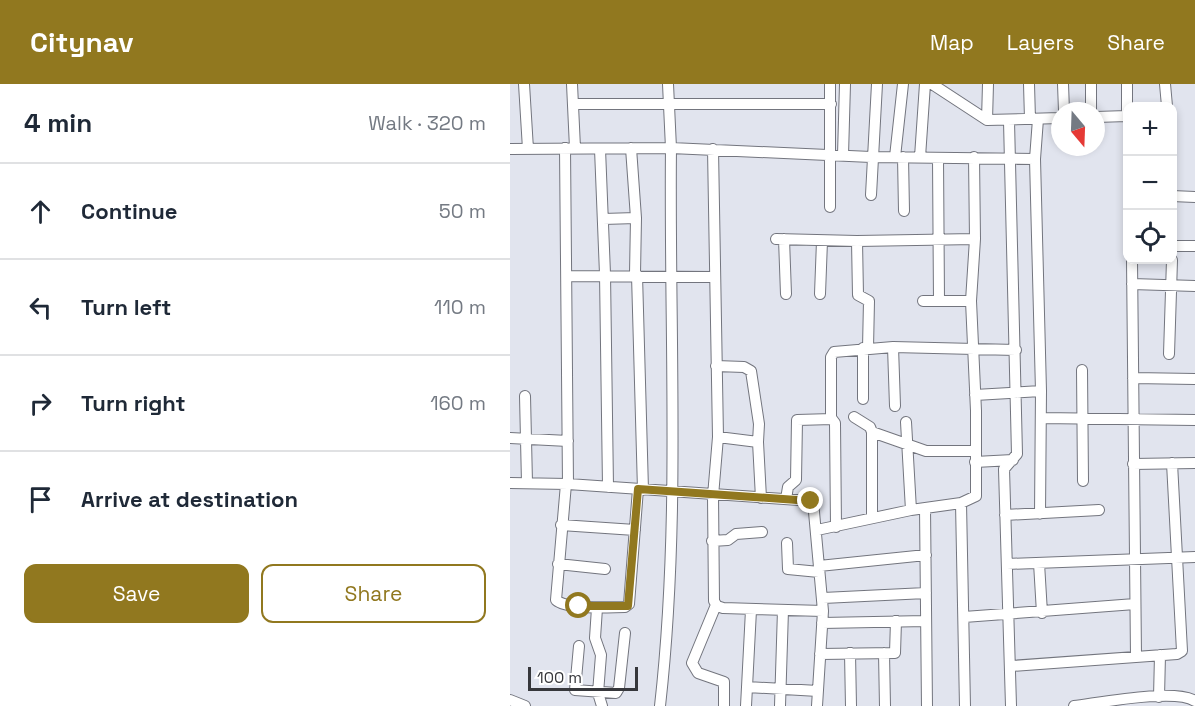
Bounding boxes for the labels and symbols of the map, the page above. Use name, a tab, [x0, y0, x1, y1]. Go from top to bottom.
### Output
north arrow	[1051, 102, 1105, 156]
route end	[797, 487, 823, 513]
route start	[565, 592, 591, 618]
scale bar	[528, 664, 638, 692]

